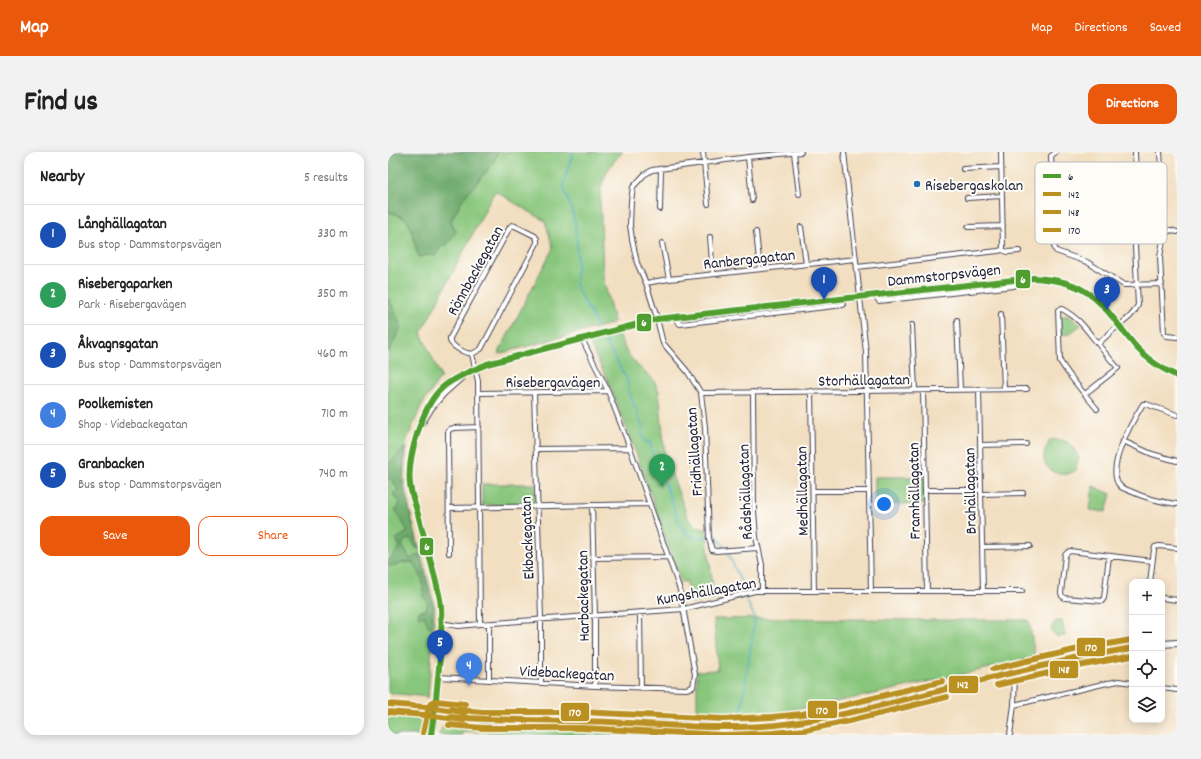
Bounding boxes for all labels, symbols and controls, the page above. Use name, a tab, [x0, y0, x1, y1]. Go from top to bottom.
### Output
text: Map	[20, 15, 49, 42]
text: Map	[1031, 18, 1053, 38]
text: Directions	[1075, 18, 1128, 38]
text: Saved	[1150, 18, 1181, 38]
text: Find us	[24, 84, 98, 124]
button: Directions	[1088, 84, 1177, 124]
legend	[1035, 162, 1167, 244]
text: Nearby	[40, 166, 84, 190]
text: 5 results	[304, 169, 348, 188]
text: 6	[1068, 170, 1073, 186]
place label: Risebergaskolan	[925, 175, 1023, 198]
marker: Risebergaskolan	[912, 179, 922, 189]
text: 142	[1068, 188, 1080, 204]
text: 148	[1068, 206, 1079, 222]
text: Långhällagatan	[78, 214, 167, 236]
street label: Rönnbackegatan	[442, 222, 510, 320]
text: 170	[1068, 224, 1081, 240]
text: 1	[52, 225, 54, 244]
text: 330 m	[317, 225, 348, 244]
text: Bus stop · Dammstorpsvägen	[78, 236, 222, 255]
street label: Ranbergagatan	[702, 244, 796, 277]
street label: Dammstorpsvägen	[887, 259, 1002, 294]
pin: 1	[811, 267, 837, 300]
line badge: 6	[1015, 269, 1031, 289]
text: 6	[1020, 273, 1026, 289]
text: Risebergaparken	[78, 274, 172, 296]
pin: 3	[1094, 277, 1120, 310]
text: 2	[50, 285, 56, 304]
text: 350 m	[317, 285, 348, 304]
text: Park · Risebergavägen	[78, 296, 186, 315]
line badge: 6	[636, 313, 652, 332]
text: 6	[641, 316, 647, 332]
text: Åkvagnsgatan	[78, 334, 158, 356]
text: 3	[50, 345, 56, 364]
text: 460 m	[317, 345, 348, 364]
text: Bus stop · Dammstorpsvägen	[78, 356, 222, 375]
street label: Storhällagatan	[818, 369, 910, 394]
street label: Risebergavägen	[505, 372, 601, 395]
text: Poolkemisten	[78, 394, 153, 416]
text: 4	[50, 405, 56, 424]
text: 710 m	[321, 405, 348, 424]
street label: Fridhällagatan	[681, 407, 710, 497]
text: Shop · Videbackegatan	[78, 416, 188, 435]
street label: Framhällagatan	[903, 442, 928, 540]
street label: Rådshällagatan	[733, 444, 760, 540]
street label: Medhällagatan	[791, 446, 816, 536]
street label: Brahällagatan	[959, 447, 984, 535]
text: Granbacken	[78, 454, 144, 476]
pin: 2	[649, 454, 675, 487]
text: 5	[50, 465, 56, 484]
text: 740 m	[319, 465, 348, 484]
text: Bus stop · Dammstorpsvägen	[78, 476, 222, 495]
your location	[874, 494, 894, 514]
street label: Ekbackegatan	[516, 496, 541, 580]
button: Save	[40, 516, 190, 556]
button: Share	[198, 516, 348, 556]
line badge: 6	[419, 537, 434, 556]
text: 6	[424, 540, 430, 556]
street label: Harbackegatan	[572, 550, 597, 642]
street label: Kungshällagatan	[655, 572, 758, 613]
map controls	[1129, 579, 1165, 723]
button: +	[1129, 579, 1165, 615]
button: −	[1129, 615, 1165, 651]
pin: 5	[427, 630, 453, 663]
line badge: 170	[1076, 637, 1106, 657]
text: 170	[1085, 641, 1097, 657]
button: locate	[1129, 651, 1165, 687]
pin: 4	[456, 653, 482, 686]
line badge: 148	[1049, 660, 1079, 679]
street label: Videbackegatan	[519, 661, 615, 688]
text: 148	[1058, 663, 1070, 679]
line badge: 142	[948, 675, 979, 694]
text: 142	[957, 678, 969, 694]
button: layers	[1129, 687, 1165, 723]
line badge: 170	[807, 700, 838, 719]
line badge: 170	[560, 702, 590, 722]
text: 170	[816, 704, 828, 720]
text: 170	[569, 706, 581, 722]

